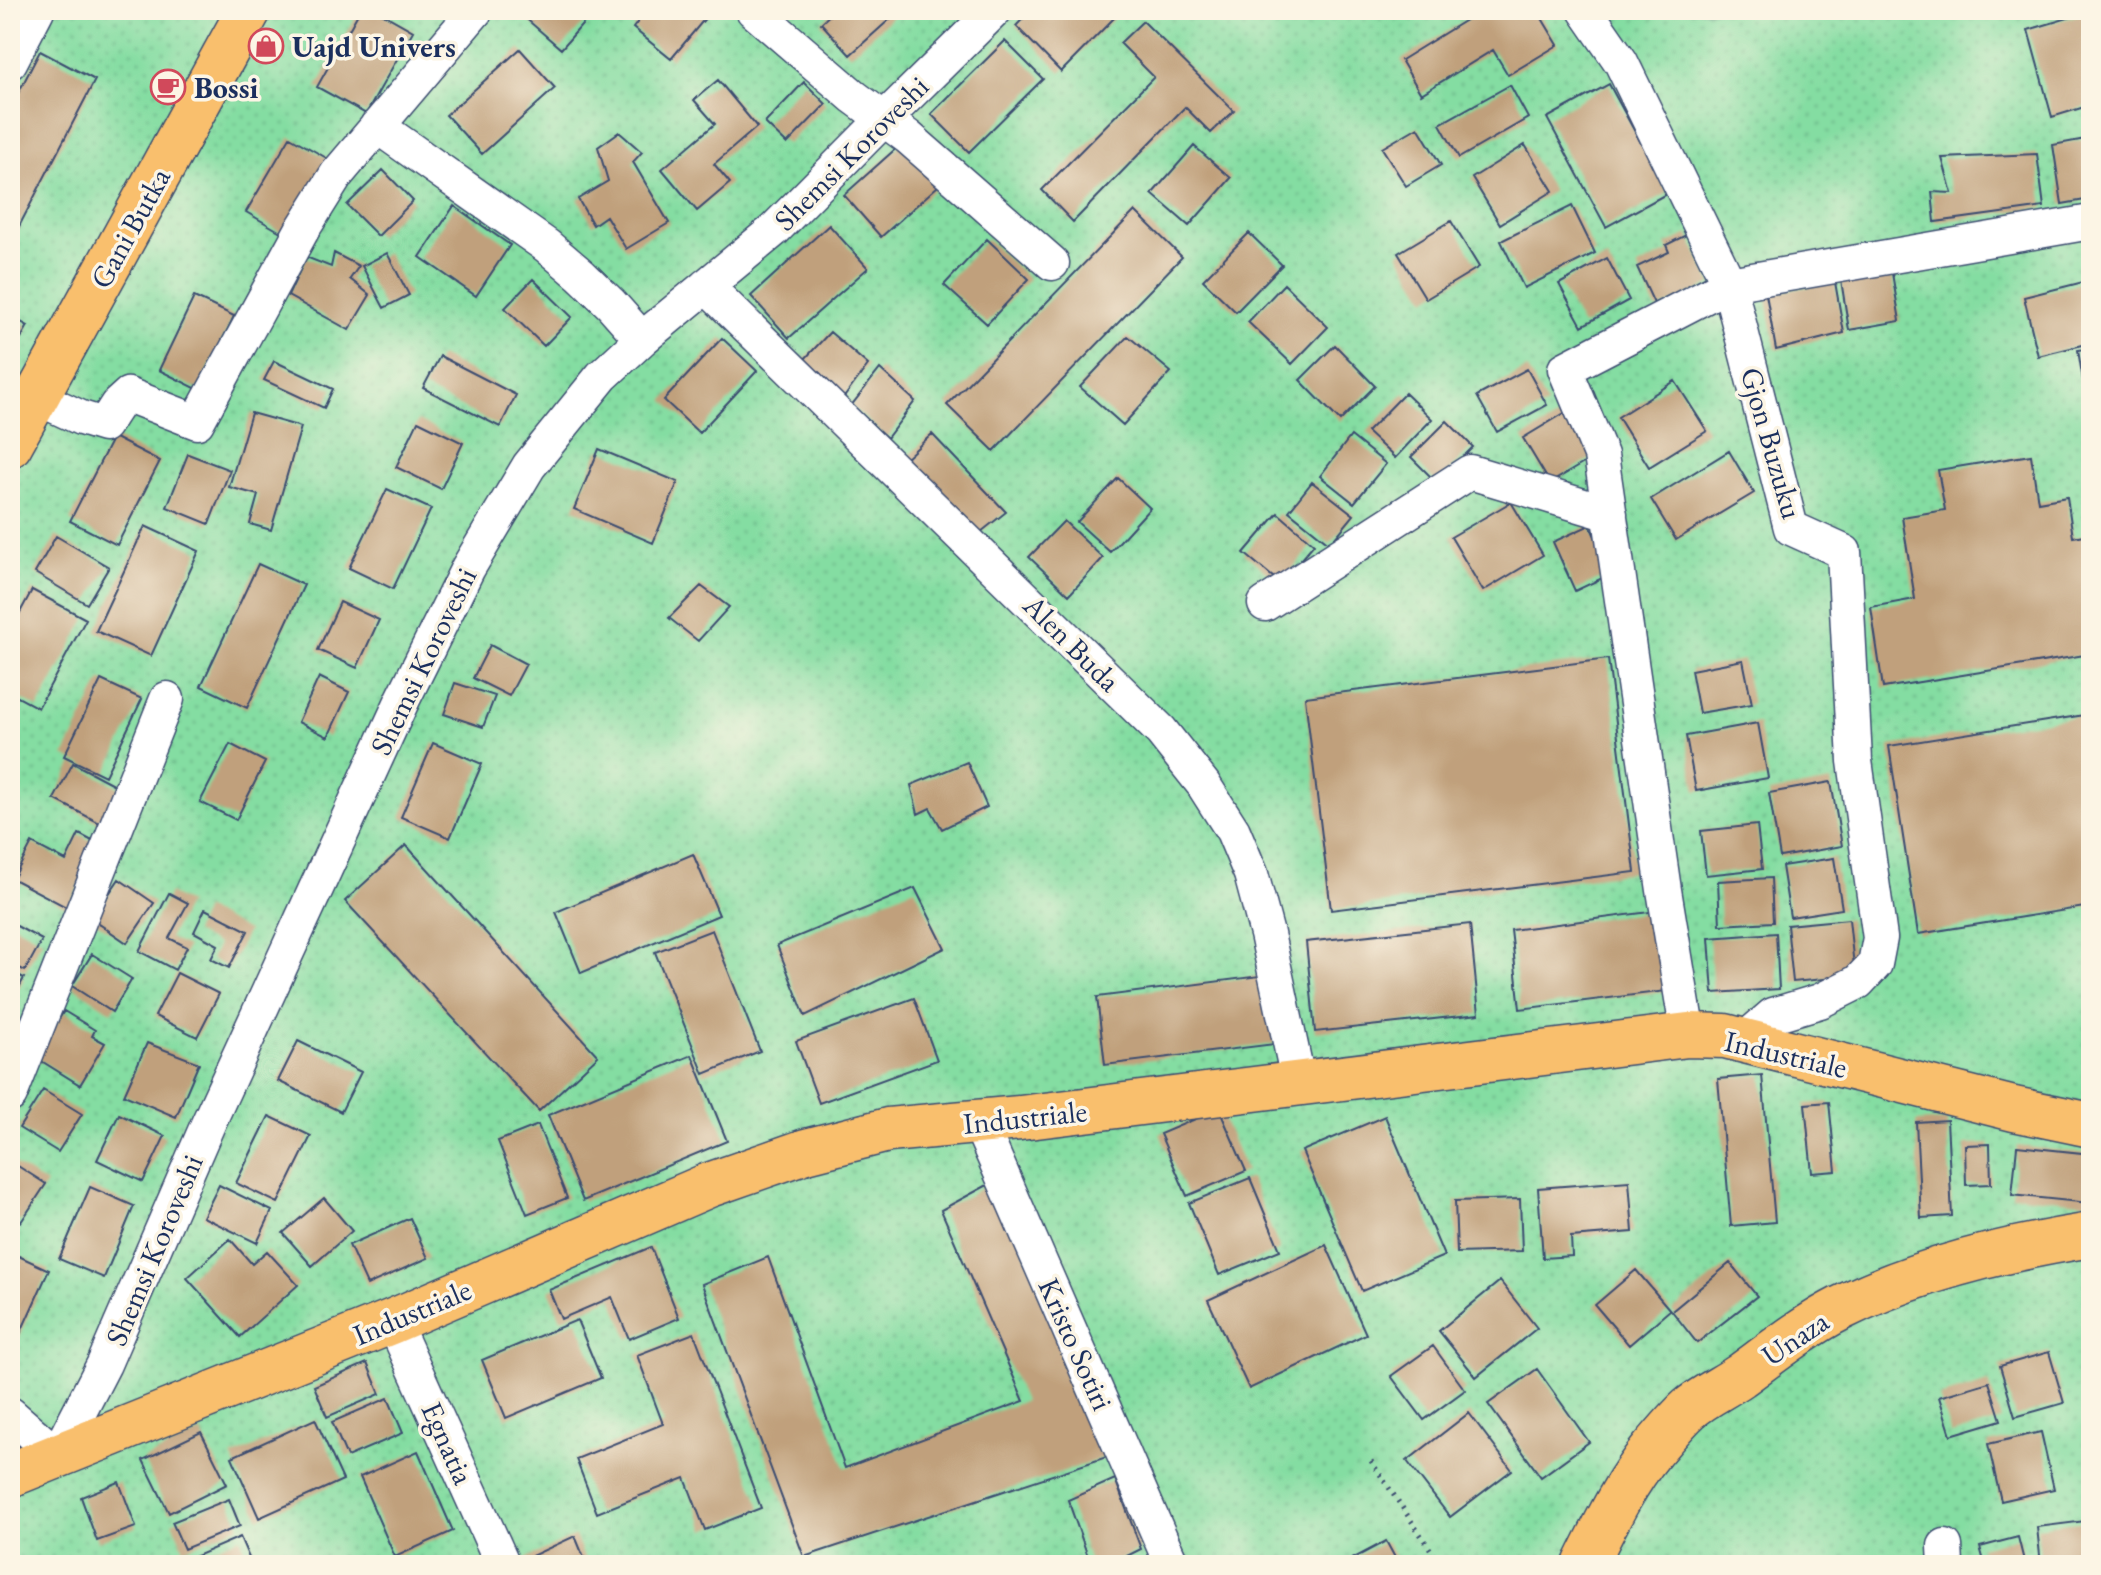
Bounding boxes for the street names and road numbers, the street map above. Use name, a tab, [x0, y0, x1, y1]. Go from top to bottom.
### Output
street label: Shemsi Koroveshi	[765, 67, 937, 239]
street label: Gani Butka	[81, 161, 179, 295]
street label: Gjon Buzuku	[1732, 363, 1812, 523]
street label: Shemsi Koroveshi	[361, 561, 485, 761]
street label: Alen Buda	[1014, 585, 1129, 700]
street label: Industriale	[1721, 1021, 1851, 1087]
street label: Industriale	[961, 1091, 1089, 1143]
street label: Shemsi Koroveshi	[96, 1149, 212, 1351]
street label: Industriale	[347, 1270, 477, 1354]
street label: Kristo Sotiri	[1030, 1272, 1122, 1416]
street label: Unaza	[1754, 1302, 1836, 1374]
street label: Egnatia	[413, 1396, 483, 1490]

